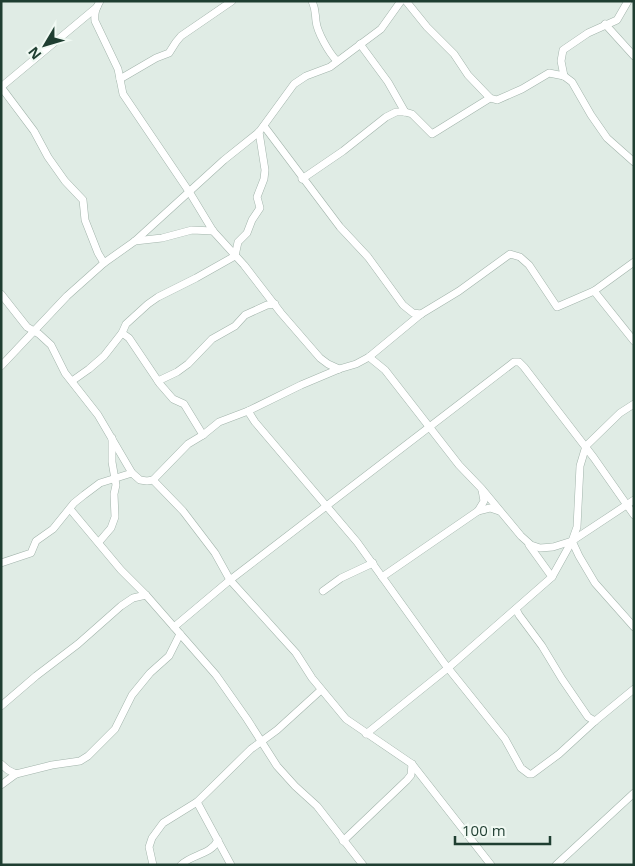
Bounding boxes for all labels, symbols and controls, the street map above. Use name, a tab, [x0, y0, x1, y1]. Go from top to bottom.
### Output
north arrow	[20, 20, 70, 70]
text: N	[23, 43, 45, 64]
scale bar	[455, 814, 550, 846]
text: 100 m	[462, 820, 506, 840]

